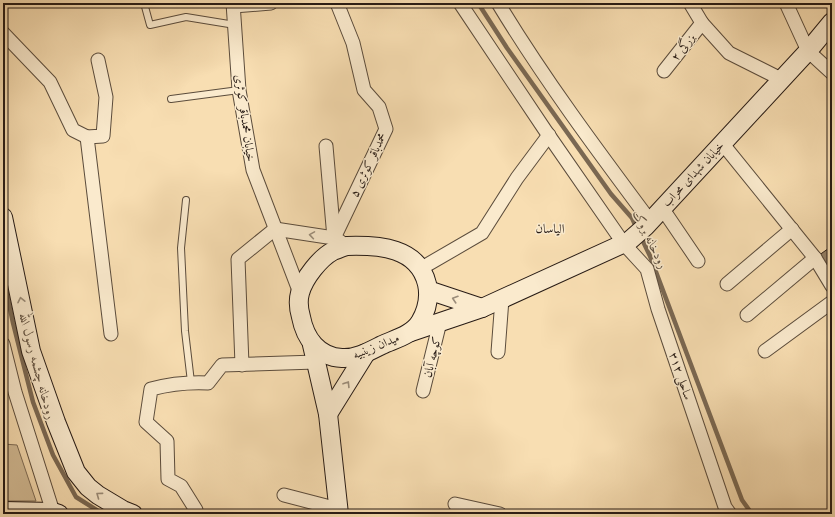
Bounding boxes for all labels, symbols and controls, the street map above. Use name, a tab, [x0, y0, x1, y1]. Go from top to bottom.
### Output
street label: بزرگی ۲	[666, 29, 698, 63]
street label: خیابان محمدباقر کوثری	[231, 74, 257, 163]
street label: محمدباقر کوثری ۵	[348, 131, 390, 200]
street label: خیابان شهدای محراب	[661, 140, 728, 210]
water label: رودخانه بروک	[629, 208, 669, 271]
district label: الیاسان	[535, 223, 565, 236]
one-way arrow	[309, 231, 315, 240]
one-way arrow	[452, 295, 459, 304]
one-way arrow	[17, 297, 25, 303]
water label: رودخانه چشمه رسول الله	[15, 310, 62, 421]
street label: میدان زینبیه	[351, 332, 401, 362]
street label: کوچه آبان	[419, 335, 446, 379]
street label: ساحلی ۳۱۲	[664, 351, 694, 402]
one-way arrow	[342, 381, 349, 388]
one-way arrow	[96, 493, 103, 500]

